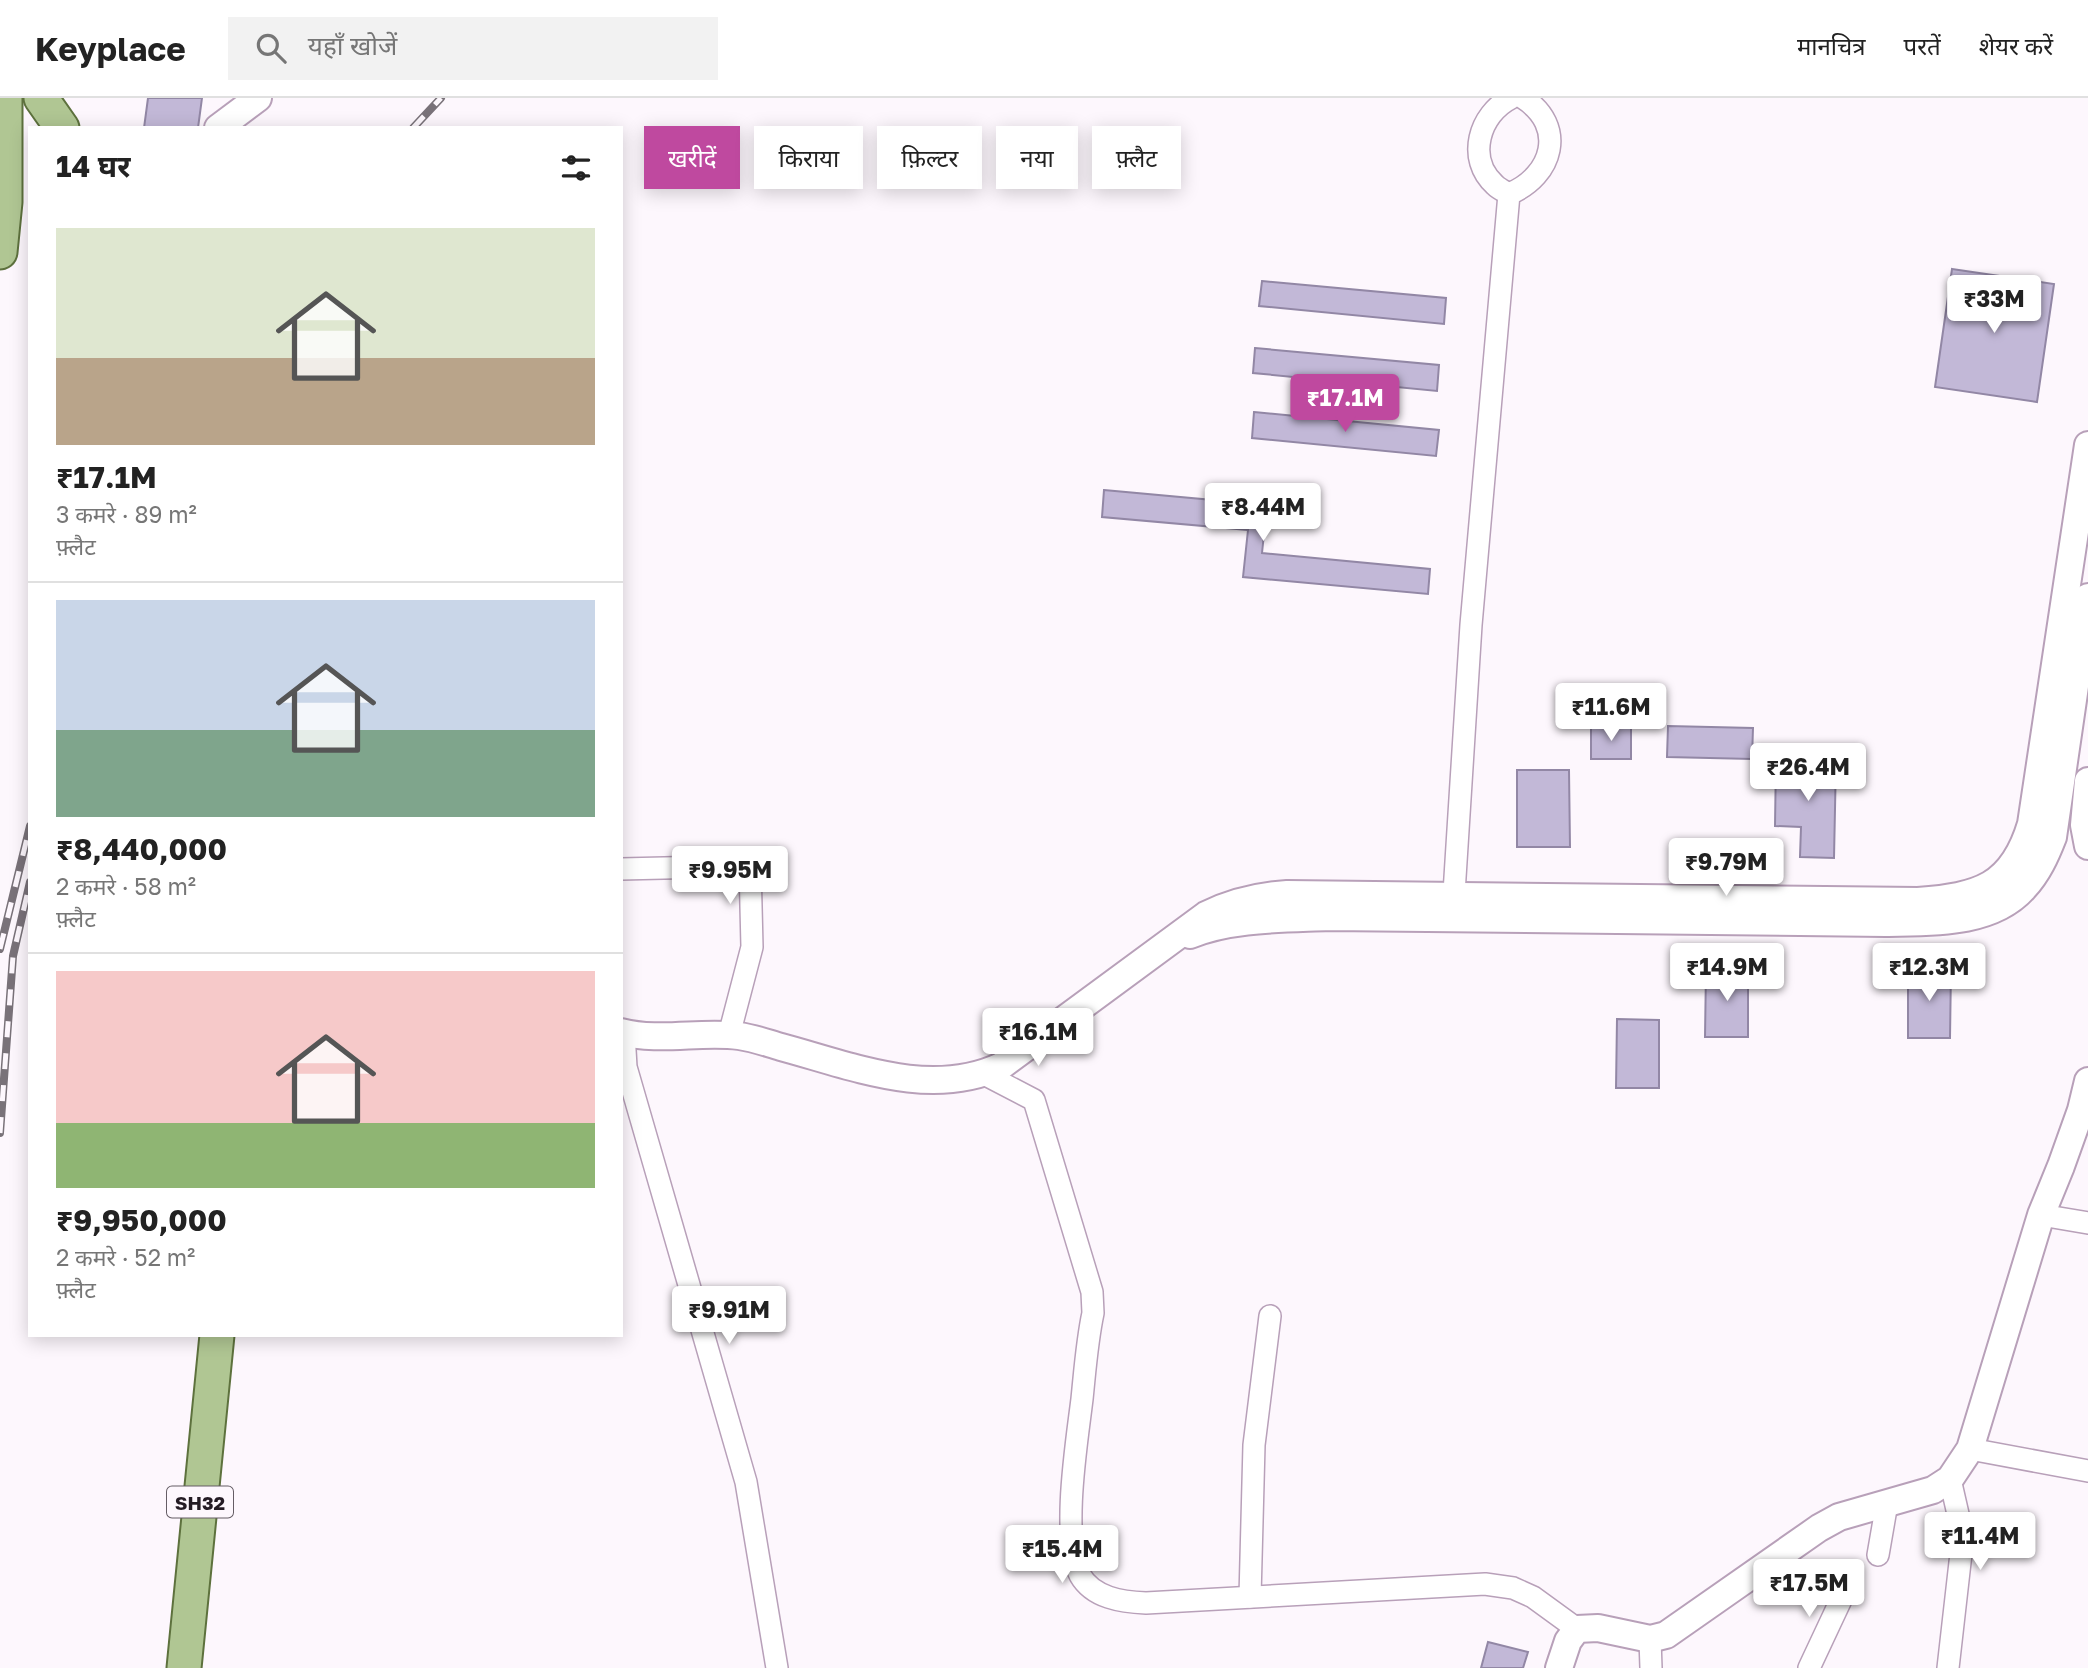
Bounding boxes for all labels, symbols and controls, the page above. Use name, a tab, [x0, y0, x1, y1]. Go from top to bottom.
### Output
search box	[228, 17, 718, 80]
text: Keyplace	[35, 29, 186, 68]
icon: search	[252, 29, 290, 67]
text: यहाँ खोजें	[308, 30, 397, 61]
text: मानचित्र	[1797, 31, 1866, 60]
text: परतें	[1904, 31, 1941, 60]
text: शेयर करें	[1979, 31, 2053, 60]
chip: खरीदें	[644, 126, 740, 189]
chip: किराया	[754, 126, 863, 189]
chip: फ़िल्टर	[877, 126, 982, 189]
chip: नया	[996, 126, 1078, 189]
chip: फ़्लैट	[1092, 126, 1181, 189]
text: 14 घर	[56, 148, 130, 184]
icon: filters	[557, 149, 595, 187]
icon: home	[263, 273, 389, 399]
pin: ₹33M	[1953, 275, 2035, 335]
text: ₹33M	[1963, 284, 2025, 312]
pin: ₹17.1M	[1288, 374, 1402, 434]
text: ₹17.1M	[1306, 383, 1384, 411]
text: ₹17.1M	[56, 459, 157, 495]
pin: ₹8.44M	[1206, 484, 1320, 543]
text: ₹8.44M	[1221, 492, 1305, 520]
text: 3 कमरे · 89 m²	[56, 500, 197, 528]
text: फ़्लैट	[56, 532, 96, 560]
icon: home	[263, 645, 389, 771]
pin: ₹11.6M	[1554, 684, 1668, 743]
text: ₹11.6M	[1571, 692, 1651, 720]
pin: ₹26.4M	[1751, 744, 1865, 803]
text: ₹26.4M	[1766, 752, 1850, 780]
text: ₹8,440,000	[56, 831, 227, 867]
pin: ₹9.79M	[1669, 838, 1783, 898]
pin: ₹9.95M	[673, 846, 787, 906]
text: ₹9.79M	[1685, 847, 1767, 875]
text: ₹9.95M	[688, 855, 772, 883]
text: 2 कमरे · 58 m²	[56, 872, 196, 900]
text: फ़्लैट	[56, 904, 96, 932]
pin: ₹14.9M	[1670, 944, 1784, 1003]
pin: ₹12.3M	[1872, 944, 1986, 1003]
text: ₹14.9M	[1686, 952, 1768, 980]
text: ₹12.3M	[1889, 952, 1969, 980]
pin: ₹16.1M	[981, 1009, 1095, 1068]
icon: home	[263, 1016, 389, 1142]
text: ₹16.1M	[998, 1017, 1078, 1045]
text: ₹9,950,000	[56, 1202, 227, 1238]
text: 2 कमरे · 52 m²	[56, 1243, 195, 1271]
text: फ़्लैट	[56, 1275, 96, 1303]
pin: ₹9.91M	[672, 1286, 786, 1346]
text: ₹9.91M	[688, 1295, 770, 1323]
road number: SH32	[167, 1486, 233, 1518]
pin: ₹11.4M	[1923, 1512, 2037, 1572]
text: ₹11.4M	[1940, 1521, 2020, 1549]
pin: ₹15.4M	[1005, 1526, 1119, 1585]
text: ₹15.4M	[1021, 1534, 1103, 1562]
pin: ₹17.5M	[1752, 1560, 1866, 1619]
text: ₹17.5M	[1769, 1568, 1849, 1596]

